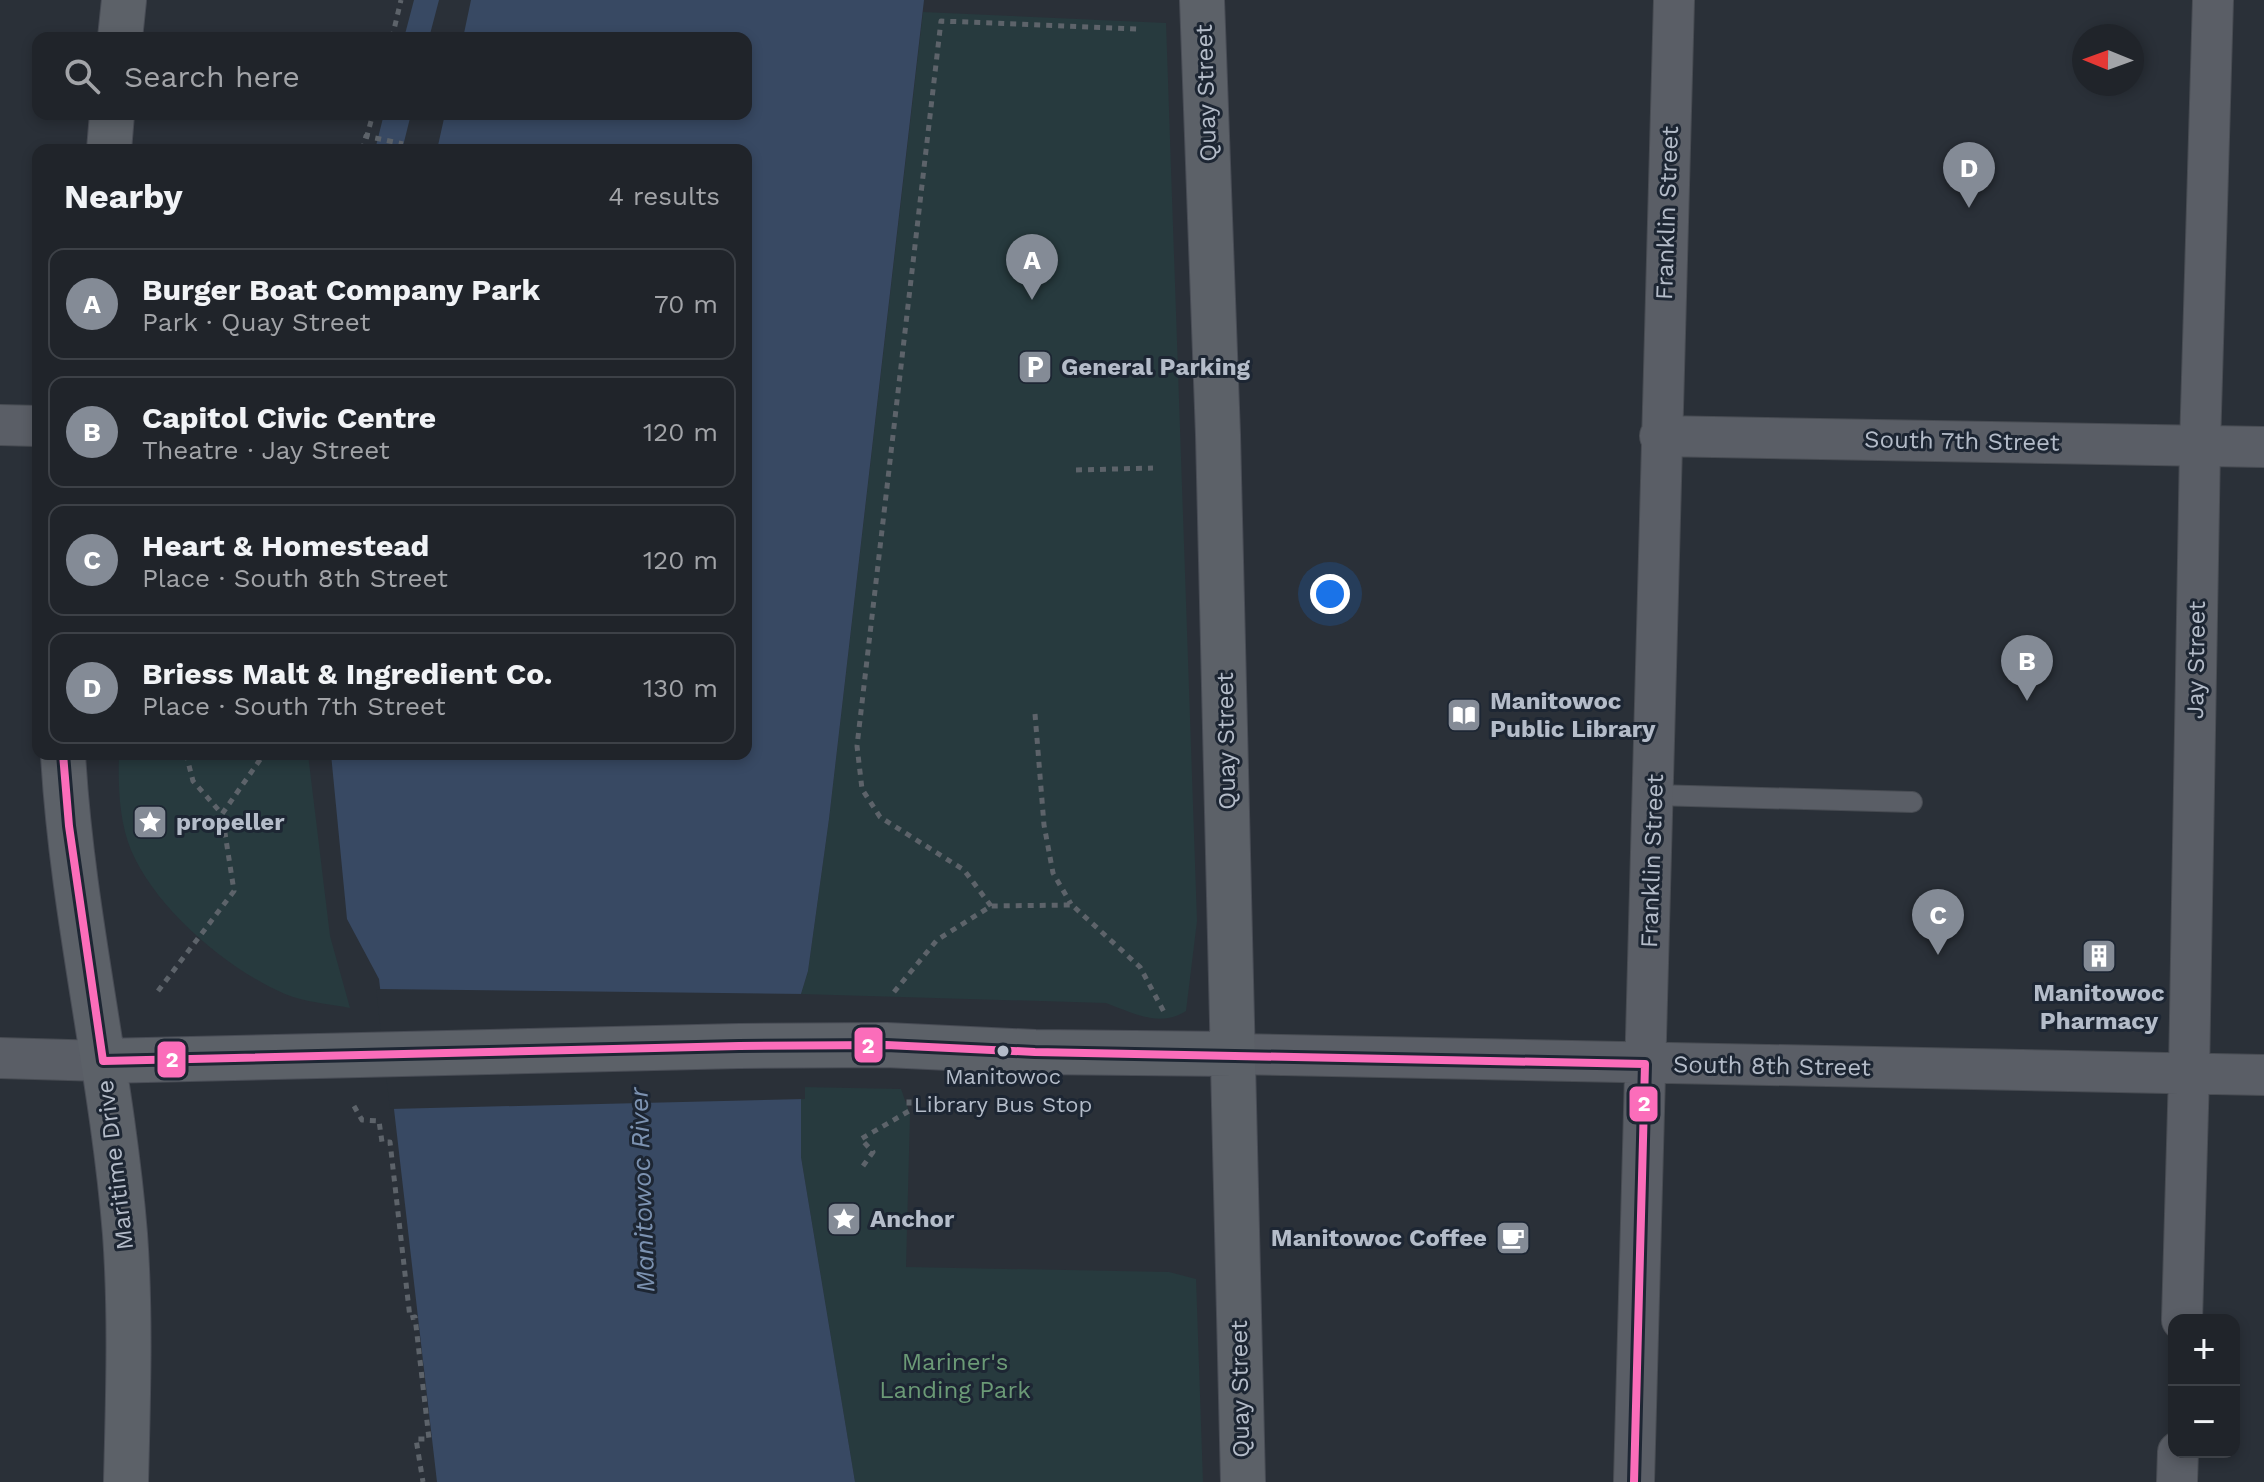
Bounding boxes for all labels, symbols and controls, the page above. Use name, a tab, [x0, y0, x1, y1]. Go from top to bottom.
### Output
street label: Quay Street	[1190, 24, 1222, 162]
north arrow	[2072, 24, 2144, 96]
search box	[32, 32, 752, 120]
icon: search	[60, 54, 104, 98]
text: Search here	[124, 59, 300, 94]
street label: Franklin Street	[1650, 125, 1684, 301]
pin: D	[1943, 142, 1995, 208]
text: Nearby	[64, 176, 183, 216]
text: 4 results	[608, 181, 720, 211]
pin: A	[1006, 234, 1058, 300]
text: Burger Boat Company Park	[142, 272, 540, 307]
text: A	[83, 289, 101, 319]
text: 70 m	[654, 289, 718, 319]
text: Park · Quay Street	[142, 307, 370, 337]
parking icon: General Parking	[1016, 348, 1054, 386]
place label: General Parking	[1061, 353, 1251, 381]
text: Capitol Civic Centre	[142, 400, 436, 435]
text: B	[83, 417, 101, 447]
text: 120 m	[643, 417, 718, 447]
street label: South 7th Street	[1864, 425, 2060, 457]
text: Theatre · Jay Street	[142, 435, 390, 465]
text: Heart & Homestead	[142, 528, 429, 563]
text: C	[83, 545, 101, 575]
text: 120 m	[643, 545, 718, 575]
text: Place · South 8th Street	[142, 563, 448, 593]
your location	[1310, 574, 1350, 614]
street label: Jay Street	[2181, 601, 2211, 719]
pin: B	[2001, 635, 2053, 701]
text: Briess Malt & Ingredient Co.	[142, 656, 552, 691]
street label: Quay Street	[1211, 672, 1241, 810]
text: D	[83, 673, 101, 703]
text: 130 m	[643, 673, 718, 703]
place label: Manitowoc Public Library	[1490, 687, 1656, 743]
text: Place · South 7th Street	[142, 691, 446, 721]
library icon: Manitowoc Public Library	[1445, 696, 1483, 734]
street label: Franklin Street	[1635, 773, 1669, 949]
place icon: propeller	[131, 803, 169, 841]
place label: propeller	[176, 808, 285, 836]
pin: C	[1912, 889, 1964, 955]
building icon: Manitowoc Pharmacy	[2080, 937, 2118, 975]
place label: Manitowoc Pharmacy	[2033, 979, 2165, 1035]
line badge: 2	[853, 1026, 884, 1064]
text: 2	[861, 1033, 875, 1058]
line badge: 2	[156, 1040, 187, 1079]
marker: Manitowoc Library Bus Stop	[995, 1043, 1011, 1059]
text: 2	[165, 1047, 179, 1072]
street label: South 8th Street	[1673, 1050, 1871, 1082]
place label: Manitowoc Library Bus Stop	[914, 1064, 1092, 1117]
street label: Maritime Drive	[91, 1078, 139, 1252]
line badge: 2	[1628, 1085, 1659, 1123]
water label: Manitowoc River	[623, 1086, 661, 1293]
text: 2	[1637, 1091, 1651, 1116]
place icon: Anchor	[825, 1200, 863, 1238]
place label: Anchor	[870, 1205, 955, 1233]
cafe icon: Manitowoc Coffee	[1494, 1219, 1532, 1257]
place label: Manitowoc Coffee	[1271, 1224, 1487, 1252]
map controls	[2168, 1314, 2240, 1458]
button: +	[2168, 1314, 2240, 1386]
street label: Quay Street	[1225, 1320, 1255, 1458]
park label: Mariner's Landing Park	[879, 1348, 1031, 1404]
button: −	[2168, 1386, 2240, 1458]

